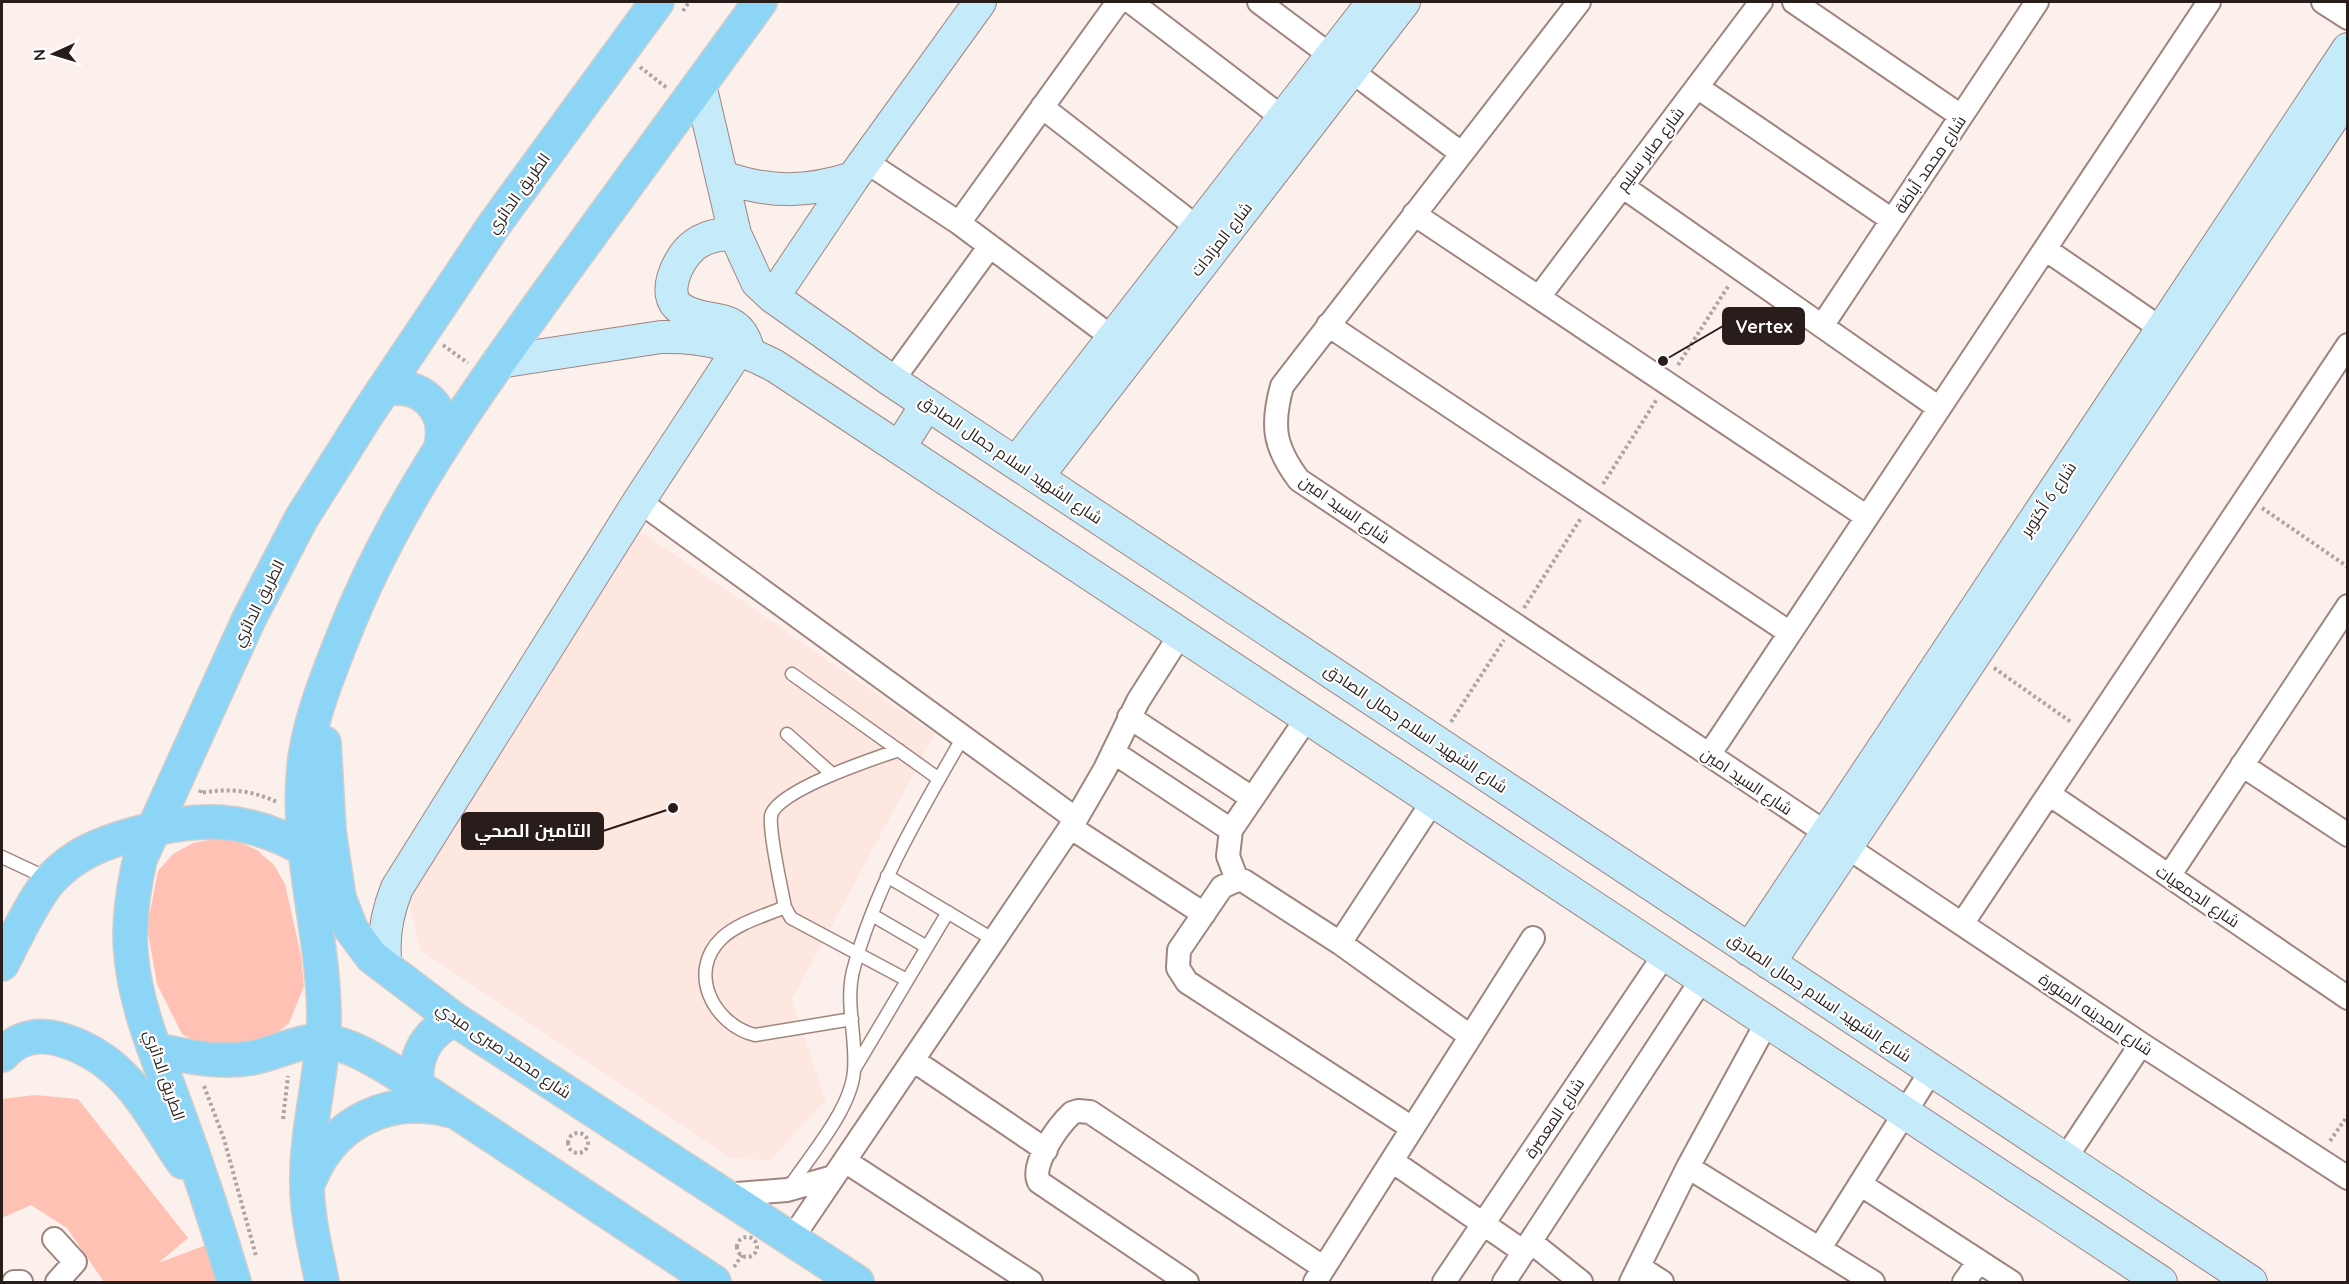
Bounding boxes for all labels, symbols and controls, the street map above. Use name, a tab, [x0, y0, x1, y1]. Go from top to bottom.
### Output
north arrow	[24, 24, 84, 84]
text: N	[29, 48, 49, 62]
street label: شارع صابر سليم	[1612, 103, 1690, 196]
street label: شارع محمد أباظة	[1890, 111, 1972, 218]
street label: الطريق الدائري	[482, 149, 557, 240]
street label: شارع المزادات	[1186, 198, 1258, 281]
callout: Vertex	[1723, 308, 1804, 344]
text: Vertex	[1736, 315, 1793, 338]
street label: شارع الشهيد اسلام جمال الصادق	[914, 390, 1106, 530]
street label: شارع 6 أكتوبر	[2015, 458, 2082, 542]
street label: شارع السيد امين	[1295, 470, 1394, 549]
street label: الطريق الدائري	[228, 556, 292, 652]
street label: شارع الشهيد اسلام جمال الصادق	[1319, 659, 1511, 799]
street label: شارع السيد امين	[1696, 743, 1796, 821]
callout: التامين الصحي	[462, 813, 603, 849]
text: التامين الصحي	[475, 819, 591, 846]
street label: شارع الجمعيات	[2151, 861, 2244, 933]
street label: شارع الشهيد اسلام جمال الصادق	[1723, 928, 1915, 1068]
street label: شارع المدينه المنورة	[2034, 969, 2157, 1061]
street label: شارع محمد صبرى مبدي	[431, 997, 575, 1106]
street label: الطريق الدائري	[136, 1027, 190, 1124]
street label: شارع المعصرة	[1520, 1074, 1590, 1163]

